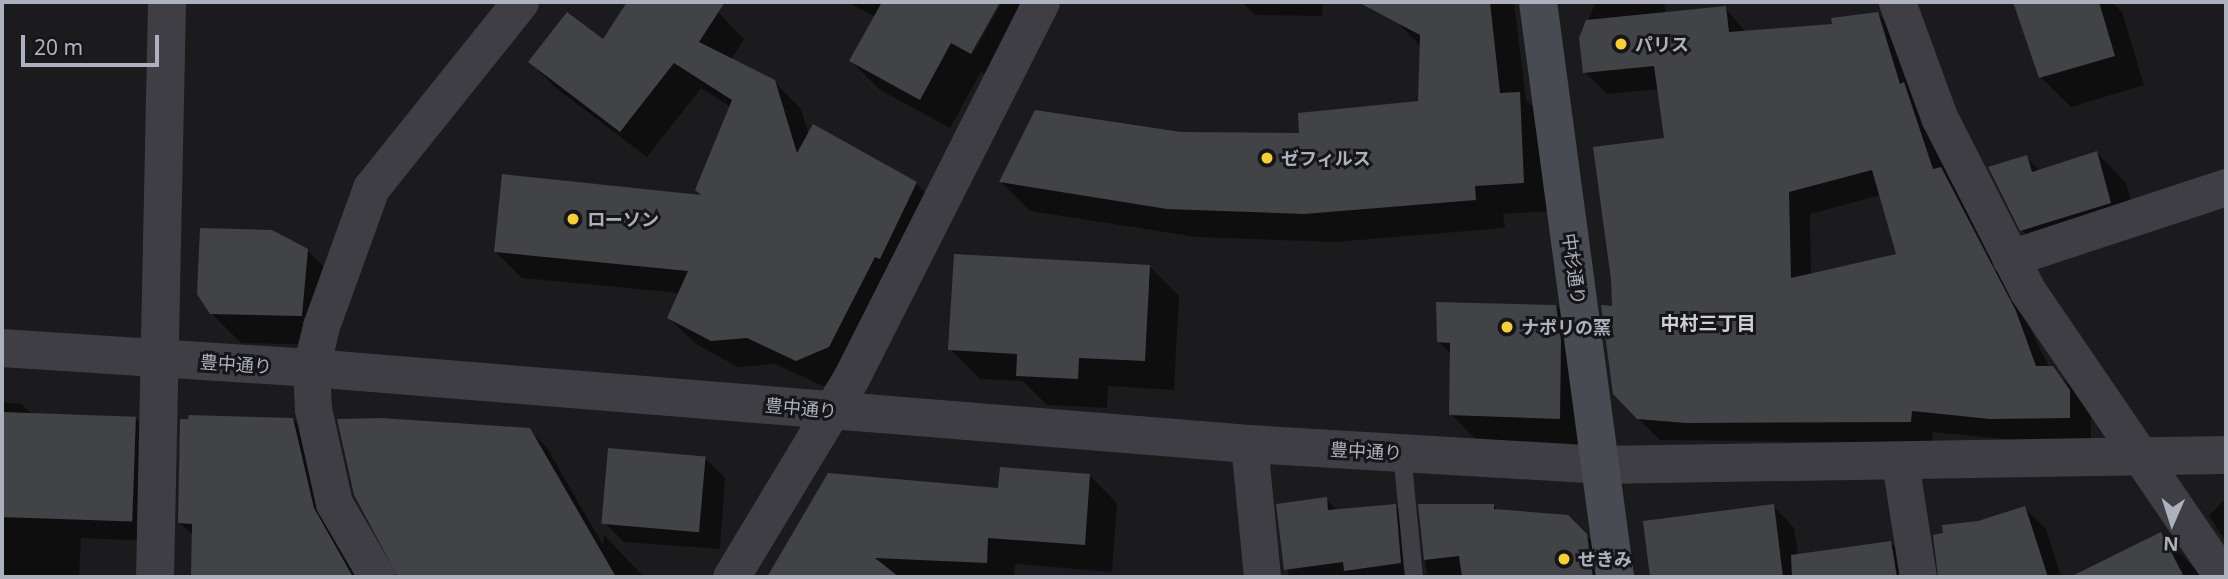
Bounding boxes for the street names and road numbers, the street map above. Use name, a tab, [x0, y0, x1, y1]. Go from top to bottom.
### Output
street label: 中杉通り	[1558, 232, 1590, 306]
street label: 豊中通り	[199, 351, 273, 377]
street label: 豊中通り	[764, 394, 838, 422]
street label: 豊中通り	[1329, 438, 1403, 464]

